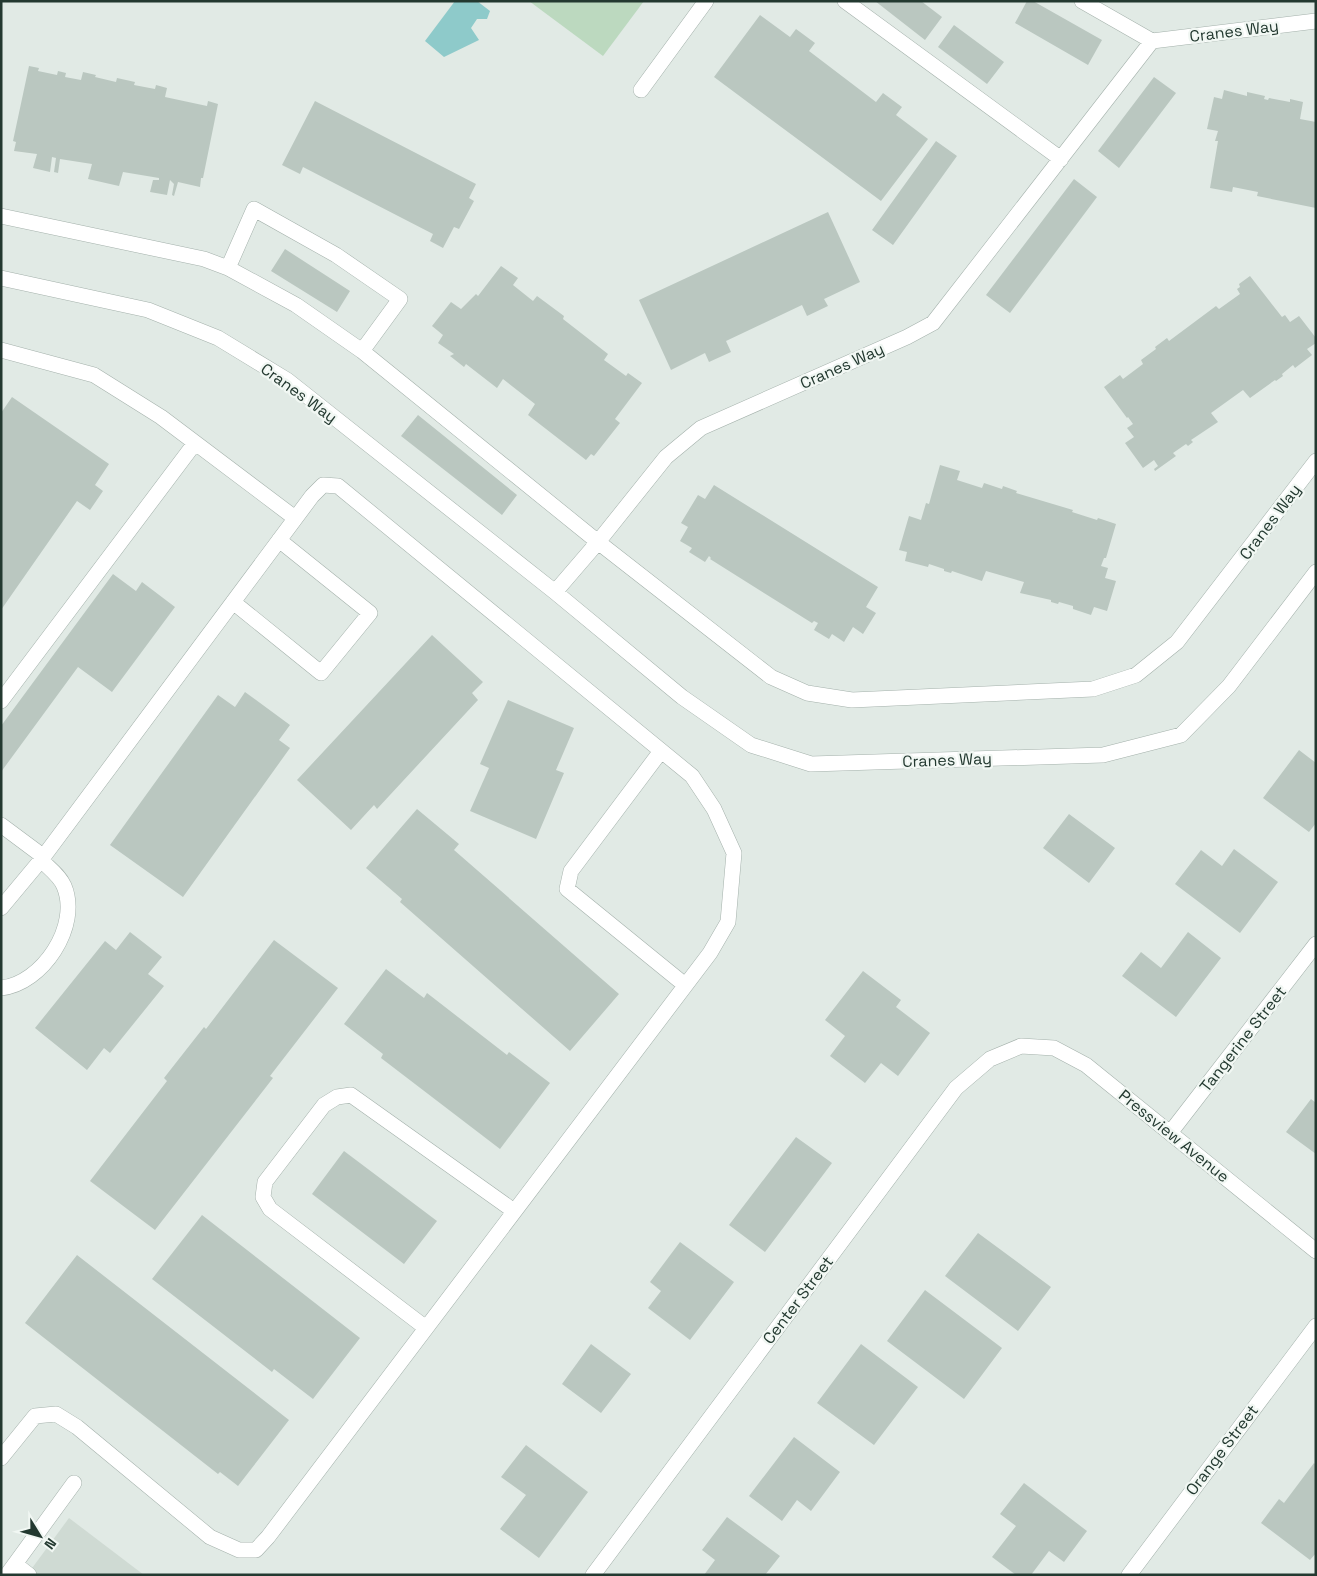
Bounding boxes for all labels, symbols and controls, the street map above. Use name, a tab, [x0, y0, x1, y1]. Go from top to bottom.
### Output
street label: Cranes Way	[1188, 15, 1280, 47]
street label: Cranes Way	[797, 338, 887, 394]
street label: Cranes Way	[257, 358, 341, 428]
street label: Cranes Way	[1235, 480, 1305, 564]
street label: Cranes Way	[902, 748, 992, 772]
street label: Tangerine Street	[1195, 982, 1291, 1096]
street label: Pressview Avenue	[1114, 1085, 1234, 1187]
street label: Center Street	[758, 1252, 838, 1348]
street label: Orange Street	[1181, 1400, 1263, 1500]
north arrow	[15, 1511, 65, 1561]
text: N	[40, 1535, 60, 1553]

